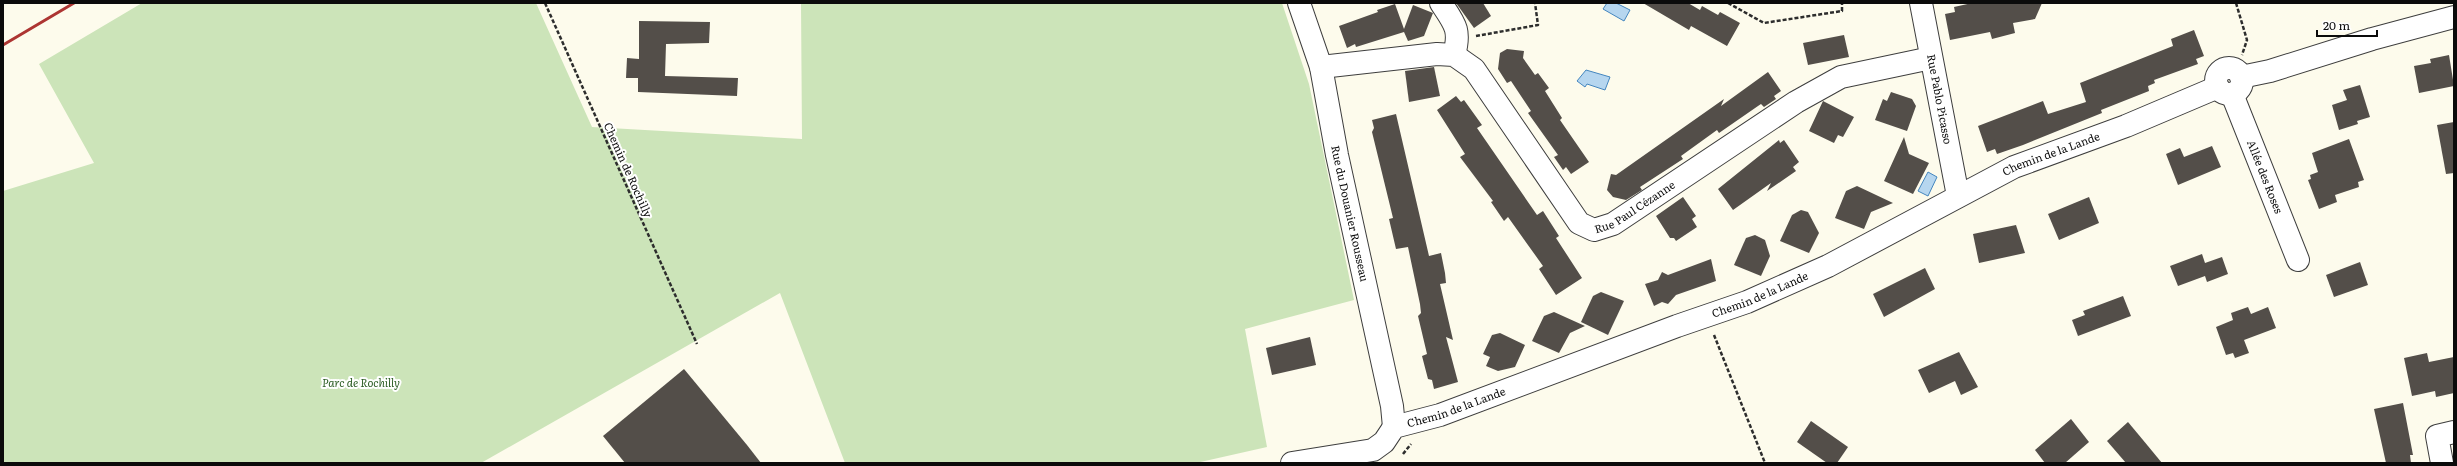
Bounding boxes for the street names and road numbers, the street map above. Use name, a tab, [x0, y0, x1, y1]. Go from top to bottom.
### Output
street label: Rue Pablo Picasso	[1924, 53, 1957, 145]
street label: Chemin de Rochilly	[601, 120, 657, 220]
street label: Chemin de la Lande	[1999, 127, 2102, 179]
street label: Allée des Roses	[2244, 137, 2288, 215]
street label: Rue du Douanier Rousseau	[1328, 144, 1374, 283]
street label: Rue Paul Cézanne	[1592, 176, 1678, 236]
street label: Chemin de la Lande	[1709, 267, 1811, 321]
street label: Chemin de la Lande	[1405, 382, 1508, 430]

